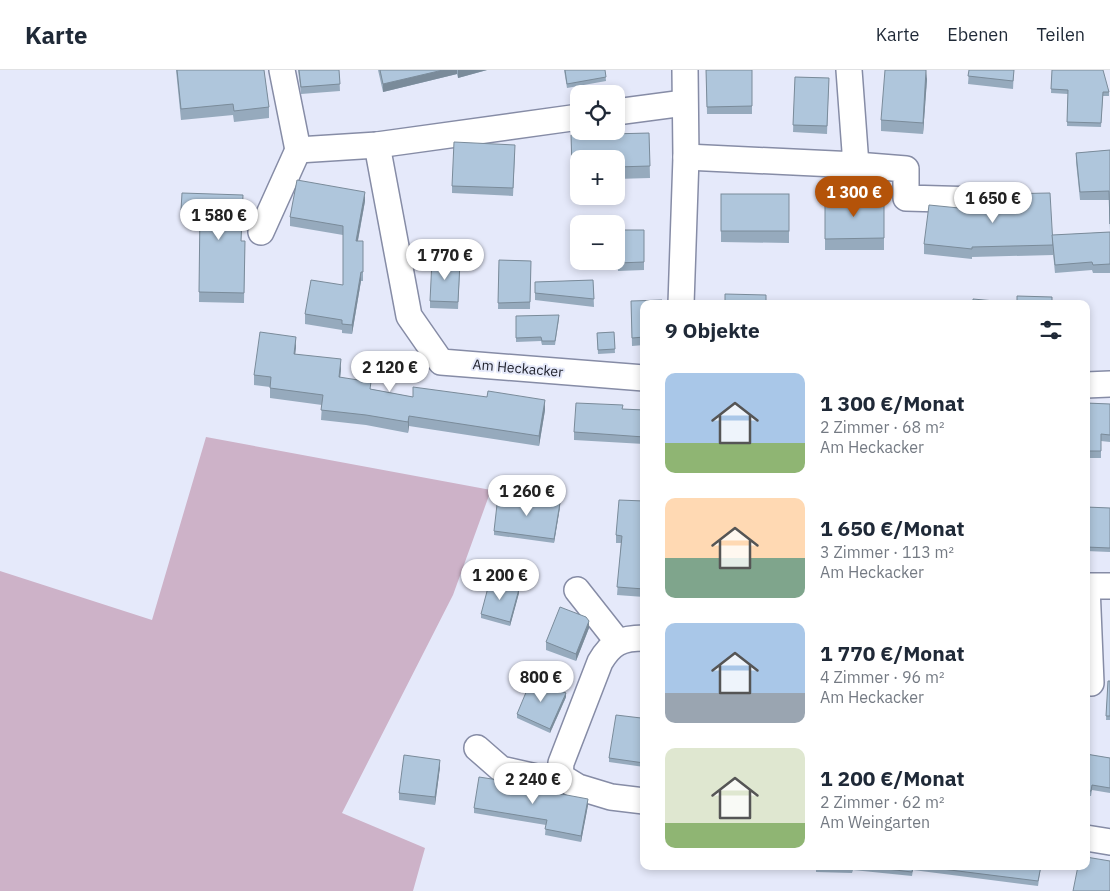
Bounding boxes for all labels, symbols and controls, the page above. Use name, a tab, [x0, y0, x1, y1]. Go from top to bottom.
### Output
text: Karte	[25, 19, 88, 51]
text: Karte	[876, 23, 919, 46]
text: Ebenen	[947, 23, 1008, 46]
text: Teilen	[1036, 23, 1085, 46]
map controls	[570, 85, 625, 270]
button: locate	[570, 85, 625, 140]
button: +	[570, 150, 625, 205]
pin: 1 300 €	[808, 176, 900, 218]
text: 1 300 €	[826, 182, 882, 202]
pin: 1 650 €	[947, 182, 1039, 224]
text: 1 650 €	[965, 188, 1021, 208]
pin: 1 580 €	[173, 198, 265, 241]
text: 1 580 €	[191, 205, 247, 225]
button: −	[570, 215, 625, 270]
pin: 1 770 €	[399, 238, 491, 281]
text: 1 770 €	[417, 245, 473, 265]
text: 9 Objekte	[665, 316, 760, 344]
icon: filters	[1037, 316, 1065, 344]
pin: 2 120 €	[344, 350, 436, 393]
street label: Am Heckacker	[472, 355, 564, 381]
text: 2 120 €	[362, 357, 418, 377]
text: 1 300 €/Monat	[820, 389, 965, 417]
icon: home	[705, 393, 765, 453]
text: 2 Zimmer · 68 m²	[820, 417, 945, 437]
text: Am Heckacker	[820, 437, 924, 457]
pin: 1 260 €	[481, 474, 573, 517]
text: 1 260 €	[499, 481, 555, 501]
text: 1 650 €/Monat	[820, 514, 965, 542]
icon: home	[705, 518, 765, 578]
text: 3 Zimmer · 113 m²	[820, 542, 954, 562]
pin: 1 200 €	[454, 558, 546, 601]
text: Am Heckacker	[820, 562, 924, 582]
text: 1 200 €	[472, 565, 528, 585]
text: 1 770 €/Monat	[820, 639, 965, 667]
icon: home	[705, 643, 765, 703]
pin: 800 €	[506, 660, 576, 703]
text: 800 €	[520, 667, 562, 687]
text: 4 Zimmer · 96 m²	[820, 667, 945, 687]
text: Am Heckacker	[820, 687, 924, 707]
pin: 2 240 €	[487, 762, 579, 805]
text: 1 200 €/Monat	[820, 764, 965, 792]
icon: home	[705, 768, 765, 828]
text: 2 240 €	[505, 769, 561, 789]
text: 2 Zimmer · 62 m²	[820, 792, 945, 812]
text: Am Weingarten	[820, 812, 930, 832]

